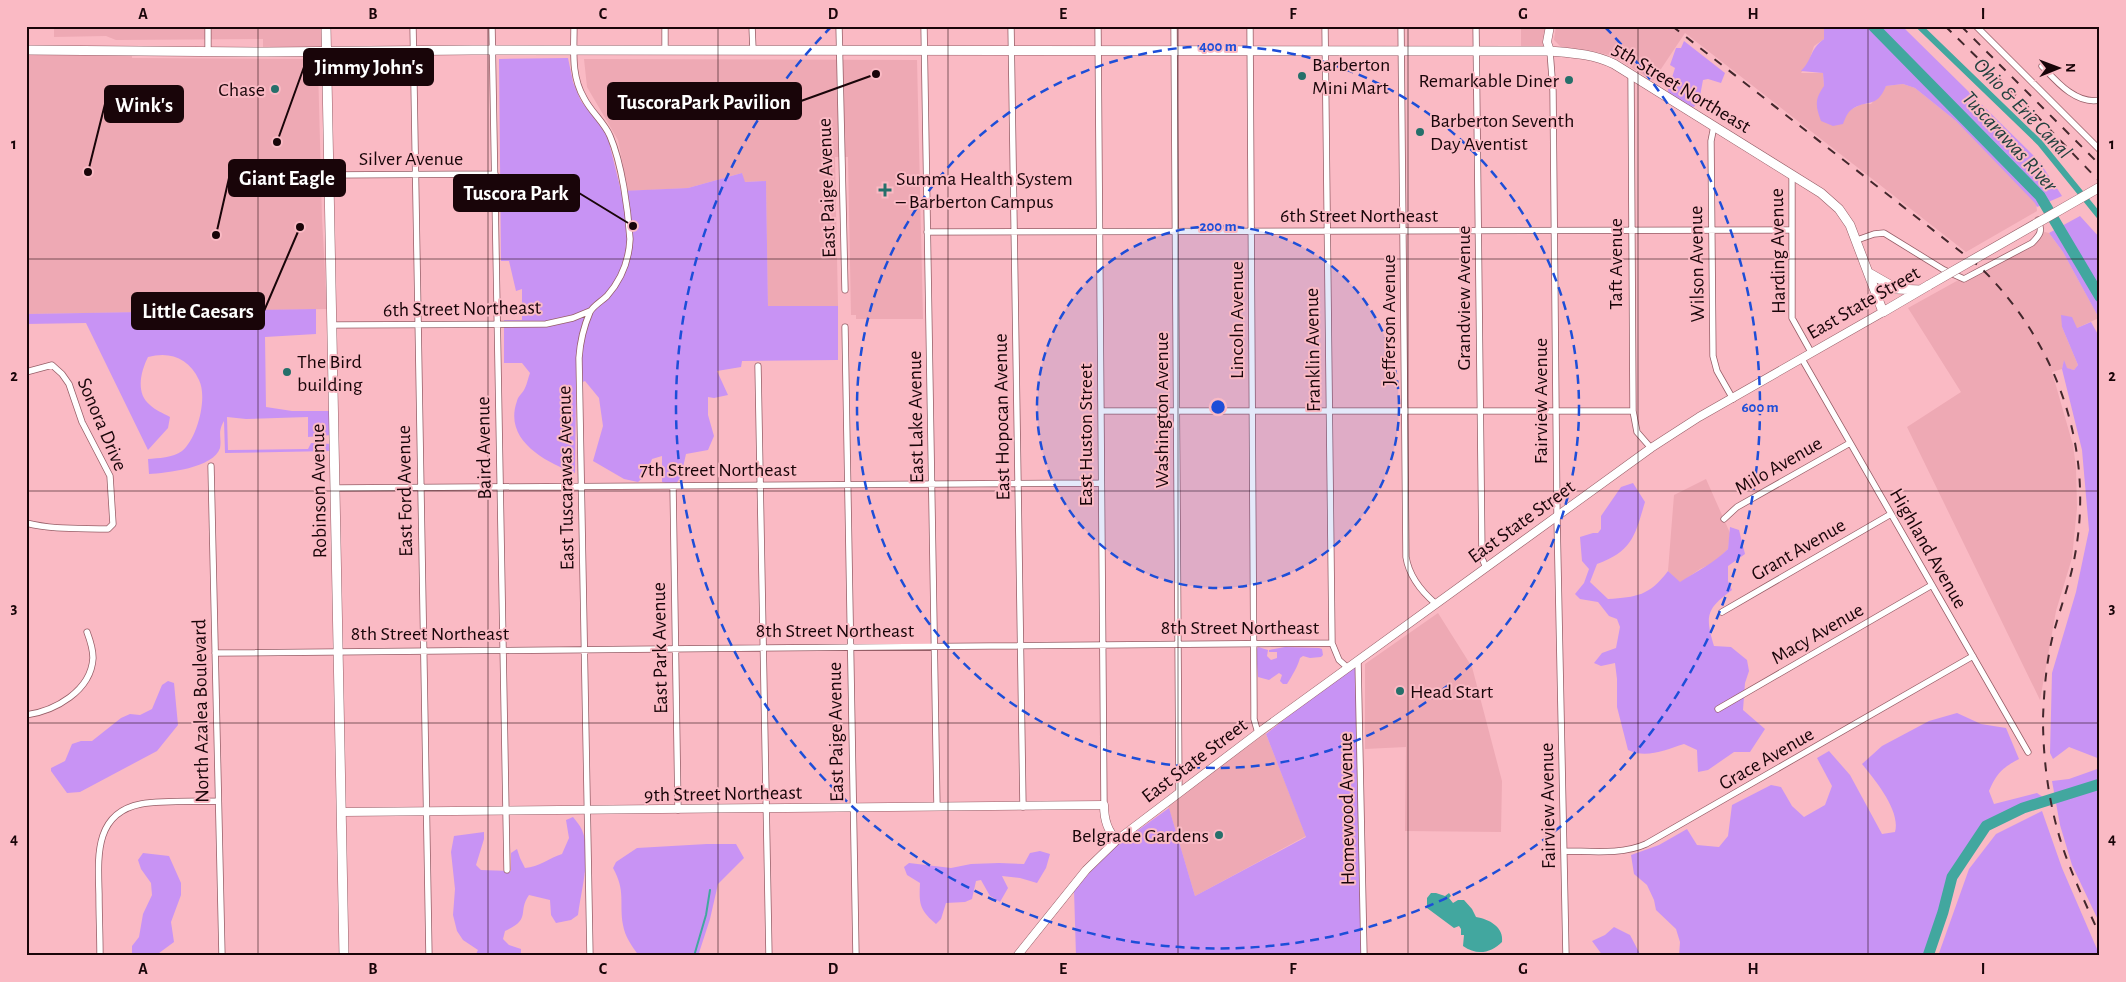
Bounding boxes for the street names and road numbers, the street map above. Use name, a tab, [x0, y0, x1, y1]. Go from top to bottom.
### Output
street label: 5th Street Northeast	[1609, 39, 1755, 137]
street label: East Paige Avenue	[815, 118, 839, 258]
street label: Silver Avenue	[359, 149, 463, 169]
street label: Harding Avenue	[1767, 188, 1789, 314]
street label: 6th Street Northeast	[1280, 206, 1439, 226]
street label: Wilson Avenue	[1686, 206, 1708, 322]
street label: Taft Avenue	[1606, 218, 1626, 310]
street label: Grandview Avenue	[1454, 225, 1474, 371]
street label: Jefferson Avenue	[1379, 254, 1399, 386]
street label: Lincoln Avenue	[1227, 261, 1247, 379]
street label: East State Street	[1804, 262, 1924, 343]
street label: Franklin Avenue	[1302, 288, 1324, 412]
street label: 6th Street Northeast	[383, 298, 542, 320]
street label: Washington Avenue	[1152, 332, 1172, 488]
street label: East Hopocan Avenue	[991, 333, 1013, 501]
street label: Fairview Avenue	[1531, 338, 1551, 464]
street label: East Lake Avenue	[905, 350, 927, 484]
street label: East Huston Street	[1076, 363, 1096, 507]
street label: Sonora Drive	[74, 375, 131, 474]
street label: East Tuscarawas Avenue	[554, 385, 578, 570]
street label: Baird Avenue	[473, 396, 495, 500]
street label: Robinson Avenue	[308, 424, 330, 558]
street label: East Ford Avenue	[394, 425, 416, 557]
street label: Milo Avenue	[1732, 433, 1825, 499]
street label: 7th Street Northeast	[639, 460, 797, 480]
street label: East State Street	[1465, 476, 1579, 567]
street label: Highland Avenue	[1886, 485, 1971, 612]
street label: Grant Avenue	[1748, 515, 1849, 585]
street label: East Park Avenue	[649, 582, 671, 714]
street label: Macy Avenue	[1768, 600, 1867, 668]
street label: 8th Street Northeast	[1161, 618, 1320, 638]
street label: North Azalea Boulevard	[189, 619, 213, 803]
street label: 8th Street Northeast	[756, 621, 915, 641]
street label: 8th Street Northeast	[351, 624, 510, 644]
street label: East Paige Avenue	[825, 662, 847, 802]
street label: East State Street	[1138, 714, 1252, 807]
street label: Grace Avenue	[1716, 724, 1817, 794]
street label: Homewood Avenue	[1336, 732, 1358, 886]
street label: Fairview Avenue	[1537, 743, 1559, 869]
street label: 9th Street Northeast	[644, 783, 803, 805]

